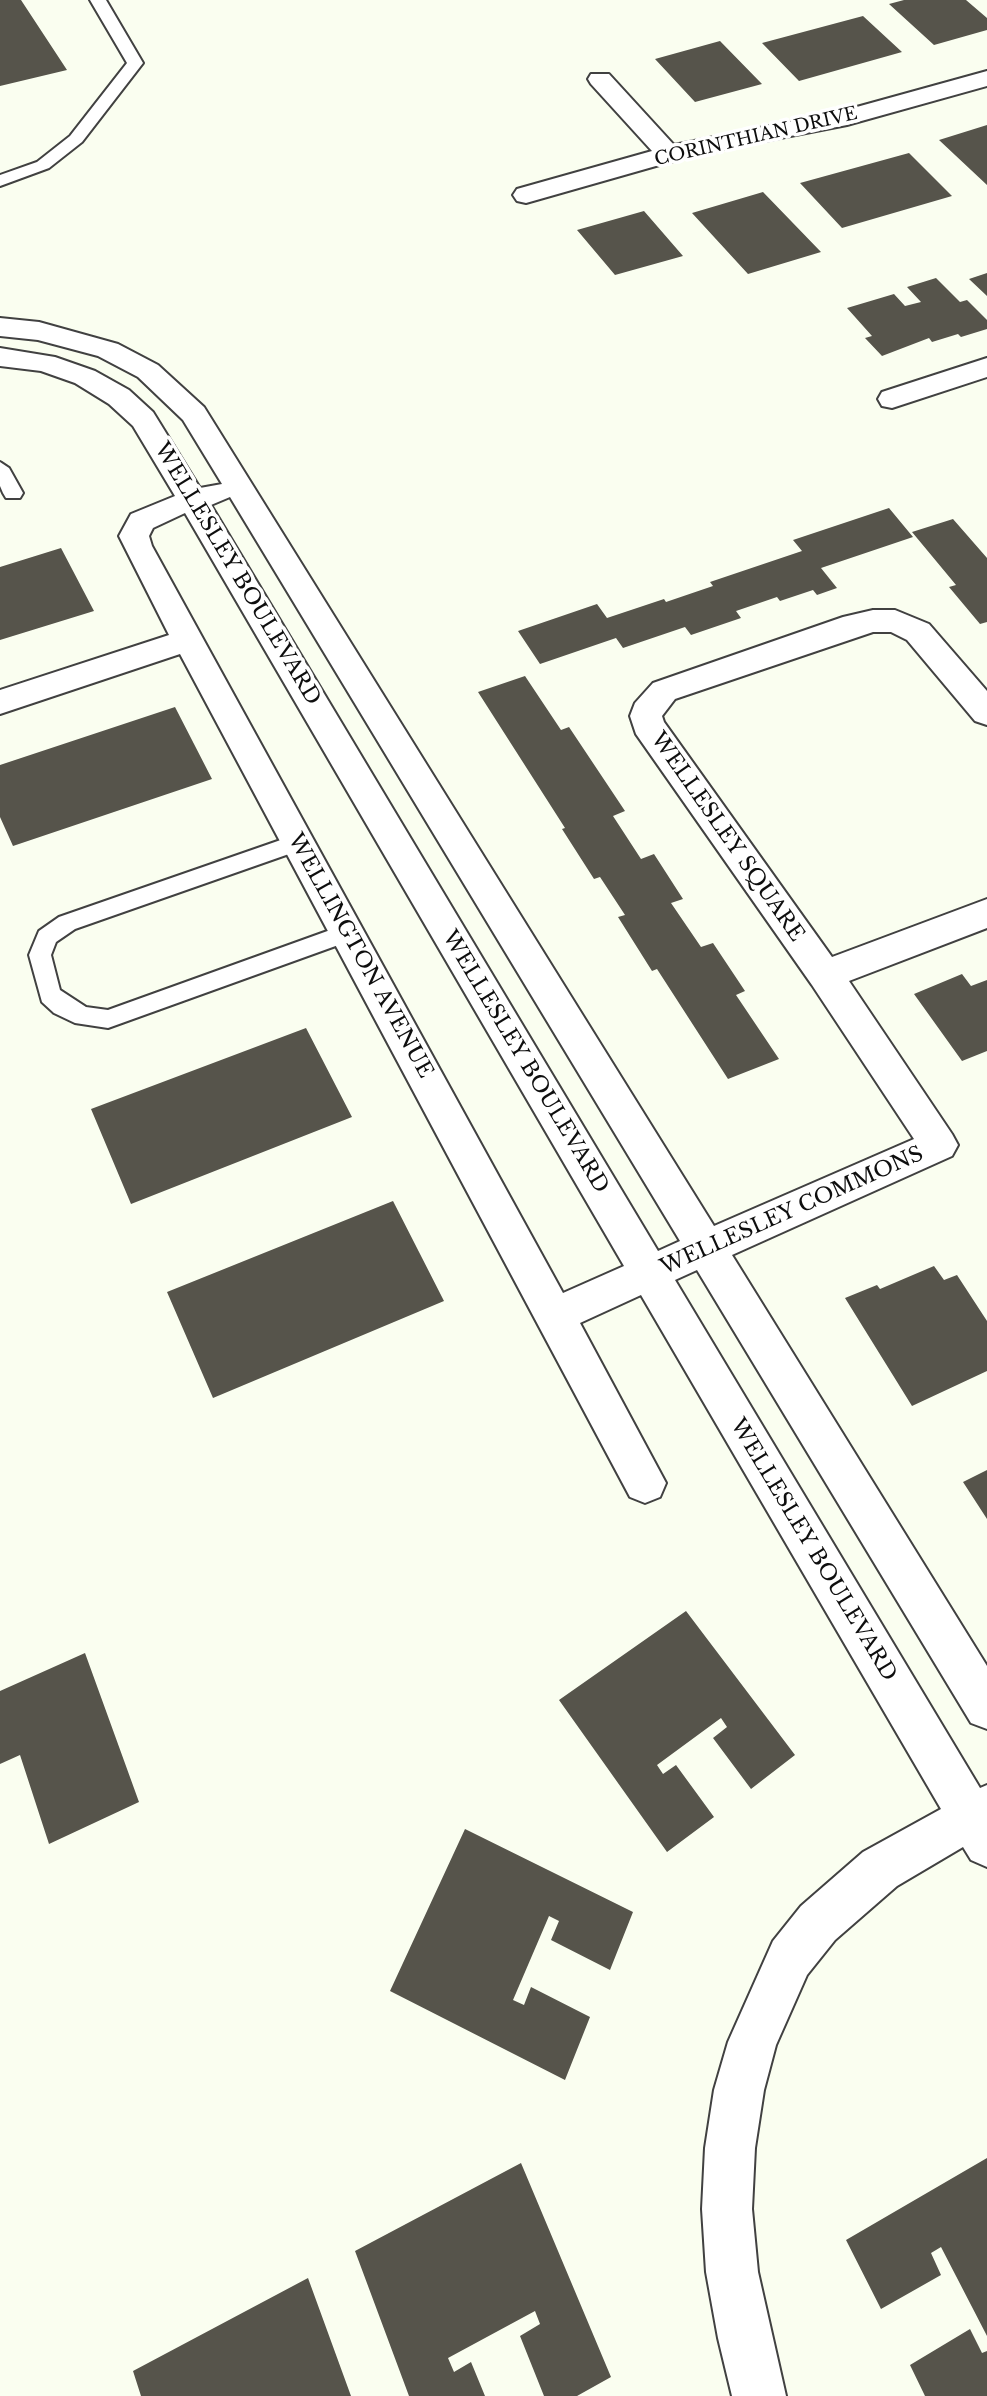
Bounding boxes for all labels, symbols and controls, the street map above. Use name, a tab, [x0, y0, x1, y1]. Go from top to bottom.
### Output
street label: CORINTHIAN DRIVE	[652, 103, 860, 171]
street label: WELLESLEY BOULEVARD	[149, 438, 325, 710]
street label: WELLESLEY SQUARE	[645, 728, 809, 946]
street label: WELLINGTON AVENUE	[282, 829, 438, 1083]
street label: WELLESLEY BOULEVARD	[437, 926, 613, 1198]
street label: WELLESLEY COMMONS	[657, 1142, 927, 1280]
street label: WELLESLEY BOULEVARD	[725, 1414, 901, 1686]

